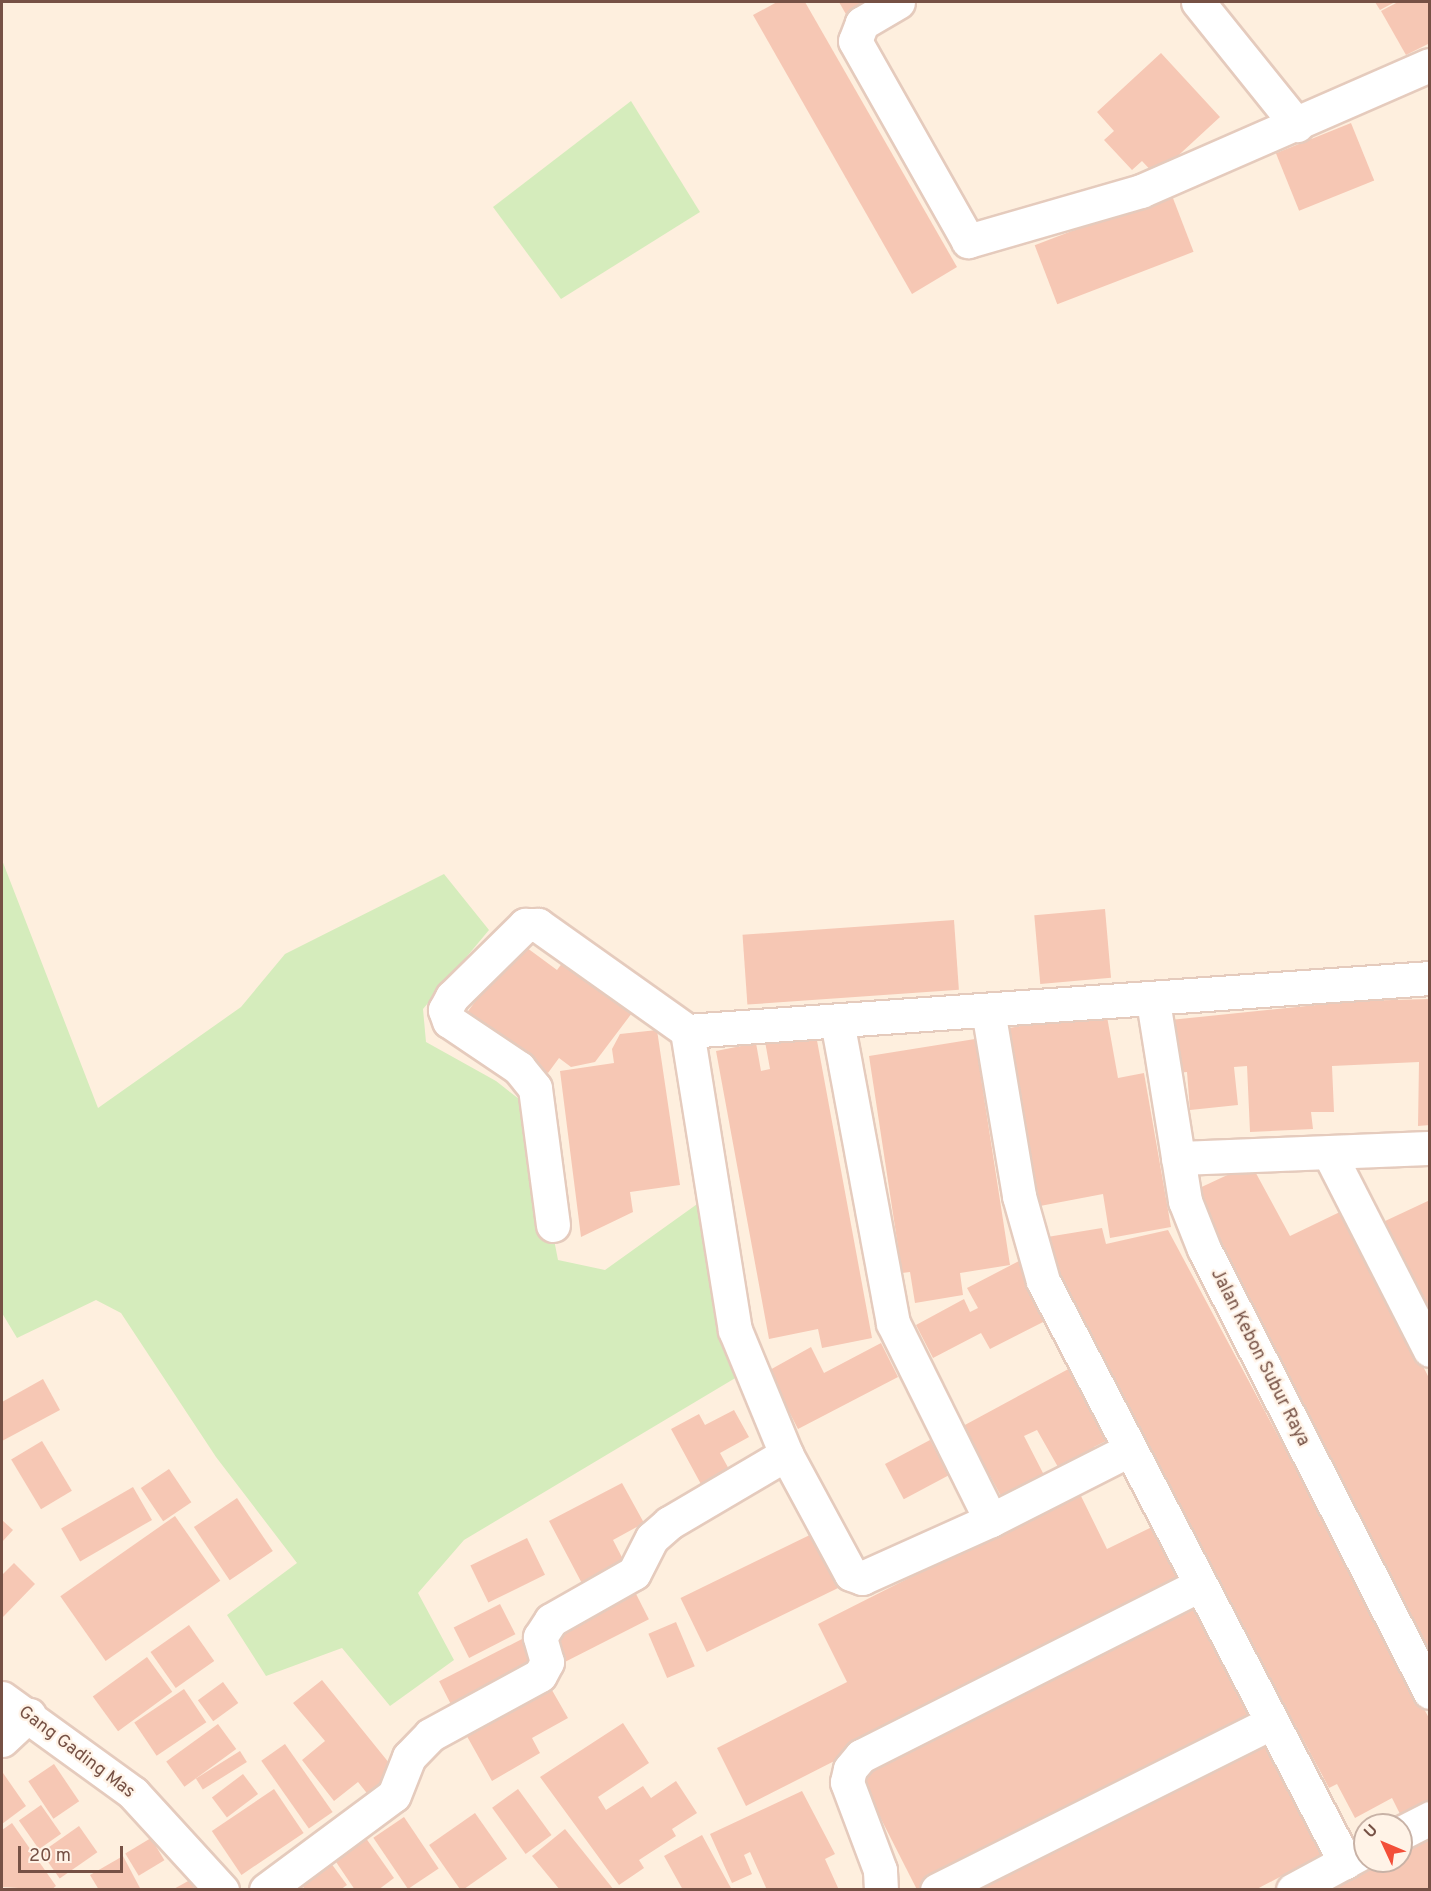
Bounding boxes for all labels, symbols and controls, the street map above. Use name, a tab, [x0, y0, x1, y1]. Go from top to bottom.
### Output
street label: Jalan Kebon Subur Raya	[1205, 1266, 1313, 1450]
street label: Gang Gading Mas	[13, 1702, 139, 1804]
north arrow	[1353, 1813, 1413, 1873]
text: U	[1360, 1821, 1383, 1843]
scale bar	[21, 1834, 126, 1872]
text: 20 m	[29, 1845, 71, 1868]

